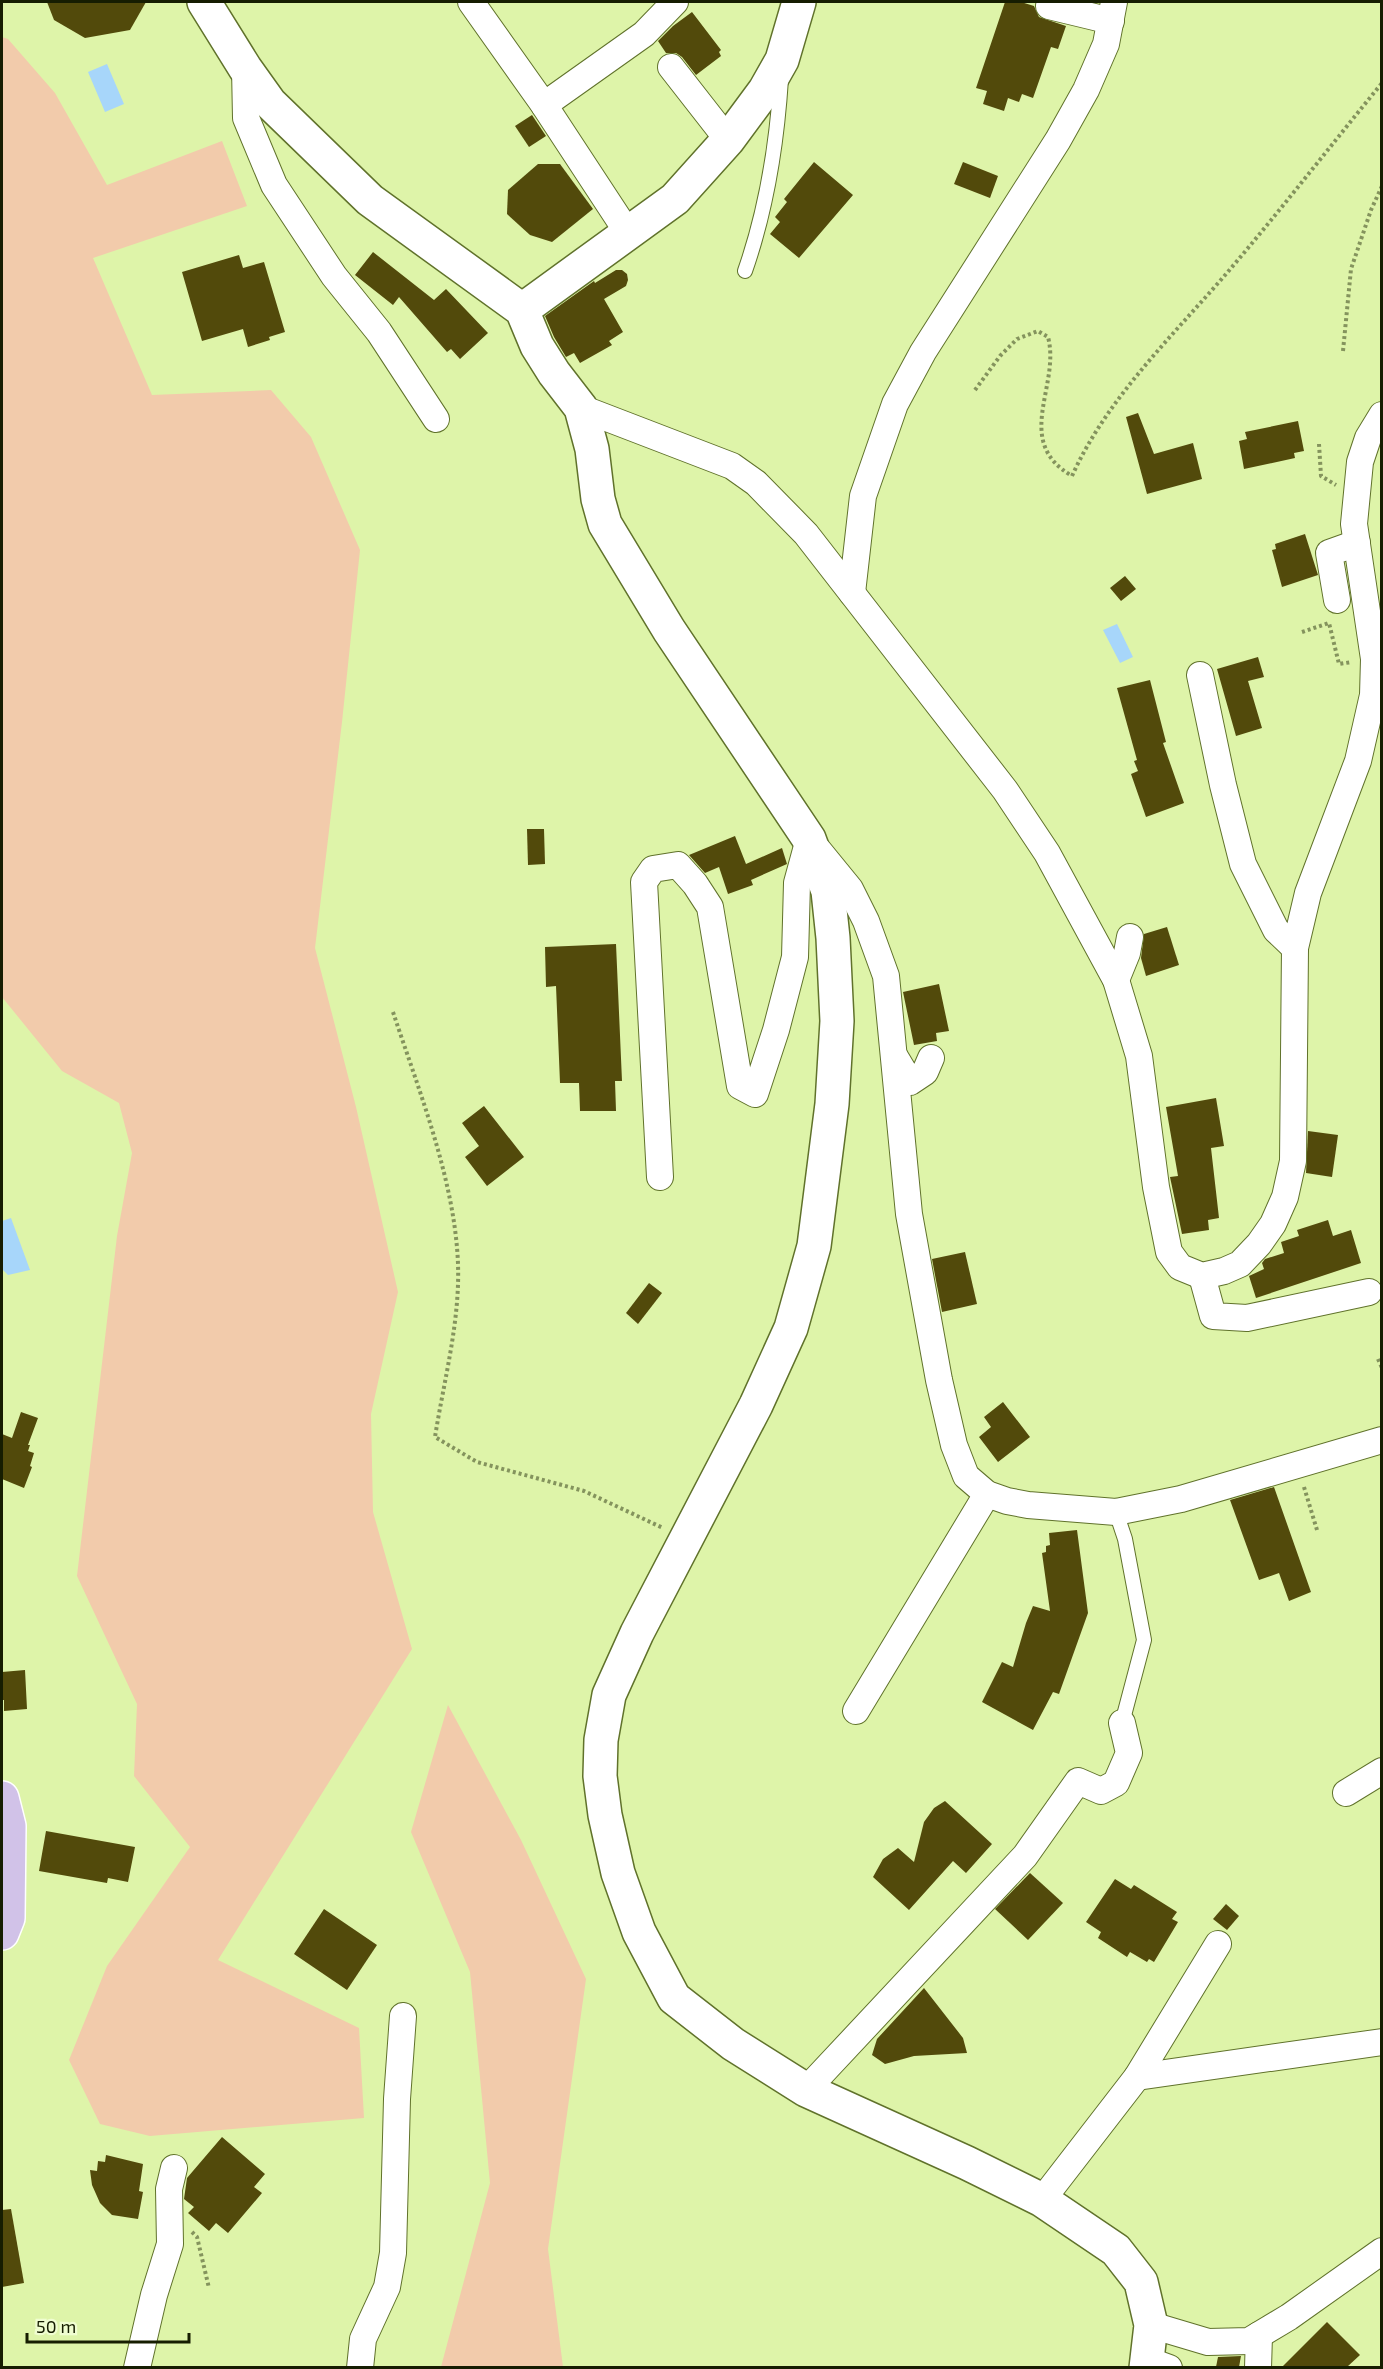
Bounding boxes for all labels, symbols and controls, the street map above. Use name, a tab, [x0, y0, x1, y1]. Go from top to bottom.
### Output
scale bar	[27, 2306, 189, 2344]
text: 50 m	[36, 2315, 76, 2337]

